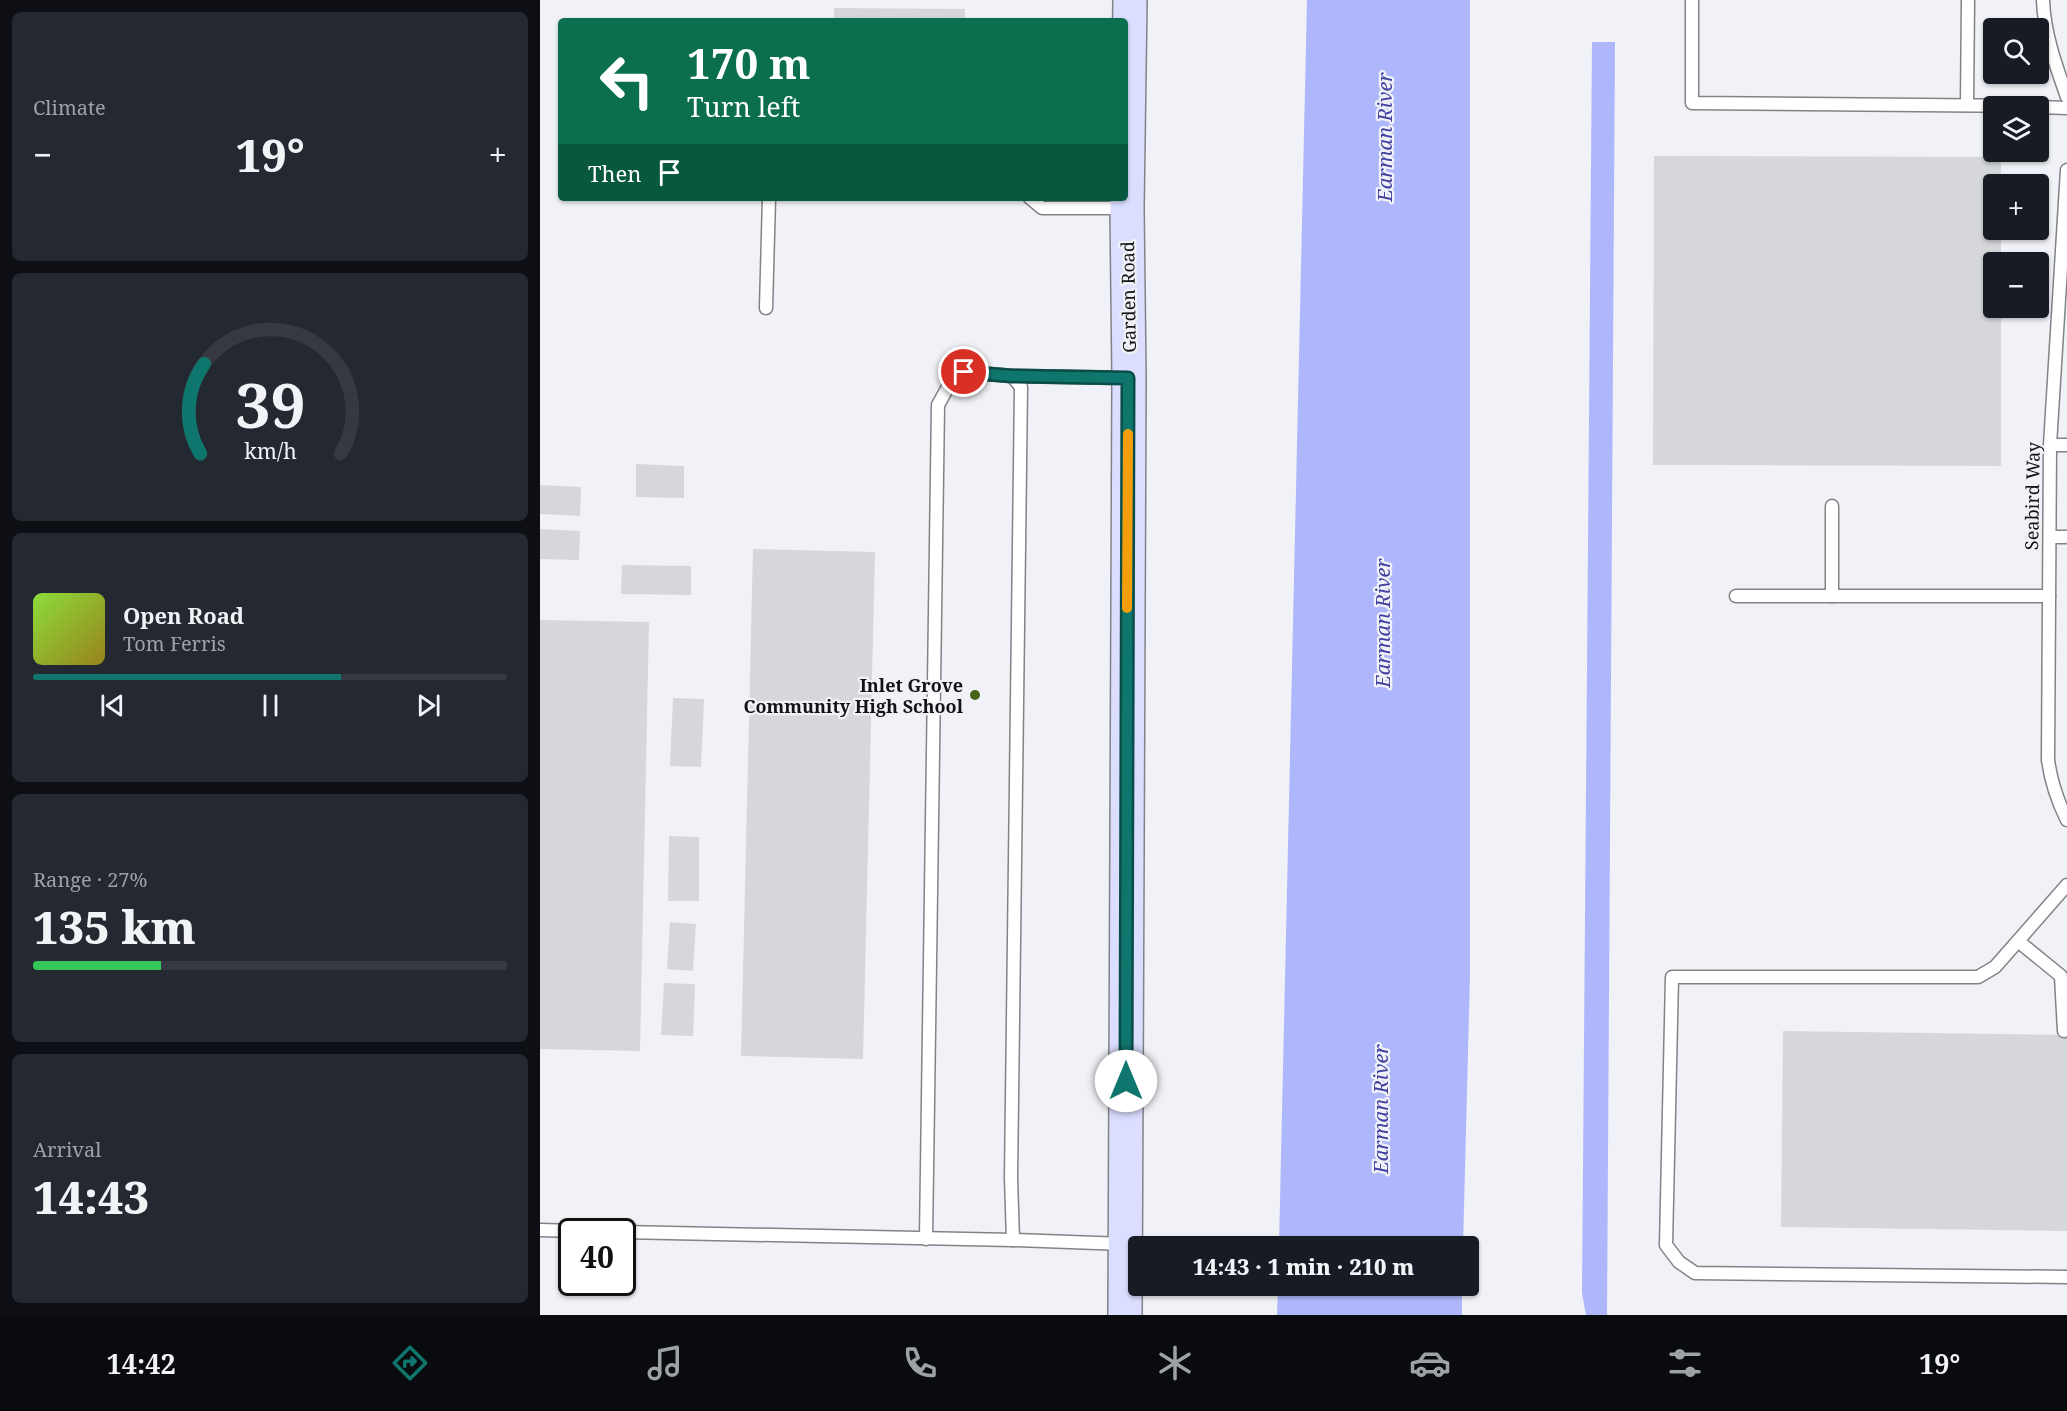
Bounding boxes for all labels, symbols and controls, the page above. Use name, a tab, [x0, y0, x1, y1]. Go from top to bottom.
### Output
map controls	[1983, 18, 2049, 318]
button: search	[1983, 18, 2049, 84]
text: 170 m	[687, 34, 811, 91]
icon: left	[588, 42, 666, 120]
water label: Earman River	[1371, 72, 1398, 203]
text: Turn left	[687, 88, 800, 125]
text: Climate	[33, 94, 106, 121]
button: layers	[1983, 96, 2049, 162]
text: 19°	[236, 124, 305, 185]
text: −	[33, 132, 52, 177]
text: +	[489, 132, 507, 177]
icon: arrive	[653, 156, 686, 189]
text: Then	[588, 158, 641, 188]
button: +	[1983, 174, 2049, 240]
street label: Garden Road	[1115, 241, 1141, 353]
button: −	[1983, 252, 2049, 318]
pin	[938, 346, 989, 397]
icon: arrive	[947, 355, 980, 388]
text: 39	[235, 361, 305, 446]
text: km/h	[244, 436, 297, 465]
street label: Seabird Way	[2019, 441, 2045, 550]
water label: Earman River	[1369, 558, 1396, 689]
text: Open Road	[123, 600, 244, 630]
text: Tom Ferris	[123, 630, 226, 657]
place label: Inlet Grove Community High School	[743, 673, 964, 718]
marker: Inlet Grove Community High School	[968, 688, 982, 702]
icon: previous	[96, 689, 129, 722]
icon: pause	[254, 689, 287, 722]
icon: next	[412, 689, 445, 722]
text: Range · 27%	[33, 866, 147, 893]
text: 135 km	[33, 896, 196, 957]
water label: Earman River	[1367, 1044, 1394, 1175]
position arrow	[1094, 1049, 1158, 1113]
text: Arrival	[33, 1136, 101, 1163]
text: 14:43	[33, 1166, 149, 1227]
speed limit sign: 40	[558, 1218, 636, 1296]
text: 14:43 · 1 min · 210 m	[1193, 1251, 1414, 1281]
icon: directions	[389, 1342, 431, 1384]
icon: music	[644, 1342, 686, 1384]
icon: phone	[899, 1342, 941, 1384]
icon: climate	[1154, 1342, 1196, 1384]
icon: car	[1409, 1342, 1451, 1384]
icon: filters	[1664, 1342, 1706, 1384]
text: 14:42	[107, 1345, 176, 1382]
text: 19°	[1919, 1345, 1960, 1382]

